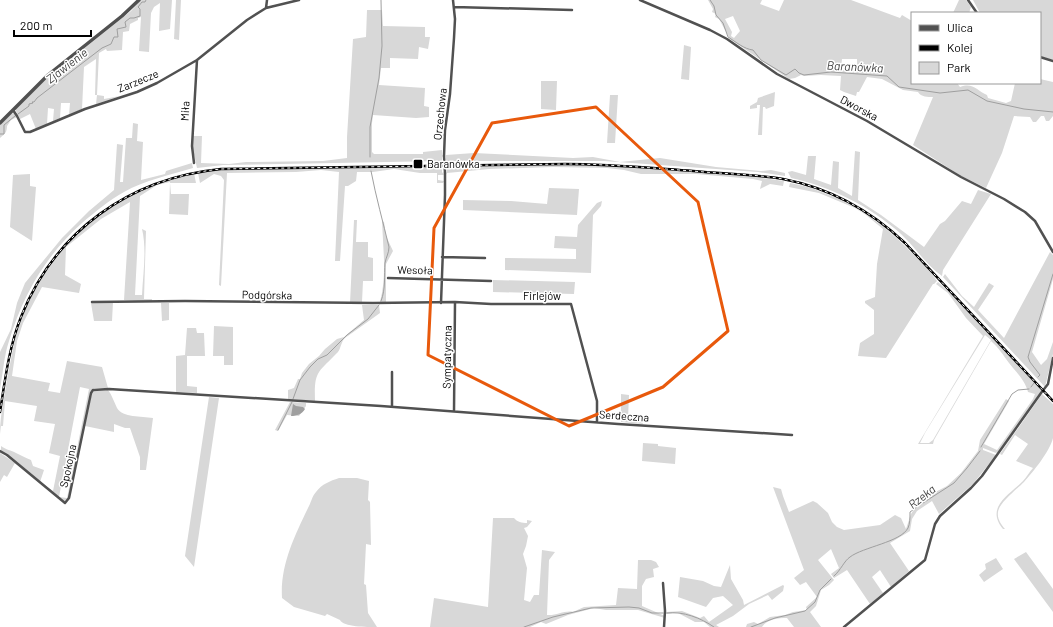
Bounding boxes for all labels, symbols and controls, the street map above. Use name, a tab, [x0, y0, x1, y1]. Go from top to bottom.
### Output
scale bar	[14, 12, 91, 38]
legend	[911, 12, 1041, 84]
text: 200 m	[20, 18, 52, 32]
text: Ulica	[947, 20, 973, 34]
text: Kolej	[947, 40, 973, 54]
water label: Zjawienie	[43, 45, 90, 86]
water label: Baranówka	[826, 58, 884, 74]
text: Park	[947, 60, 971, 74]
street label: Zarzecze	[115, 66, 160, 95]
street label: Orzechowa	[430, 87, 449, 141]
street label: Dworska	[838, 92, 880, 123]
street label: Miła	[177, 101, 192, 121]
place label: Baranówka	[427, 157, 480, 170]
marker: Baranówka	[412, 158, 424, 170]
street label: Wesoła	[397, 263, 433, 276]
street label: Podgórska	[242, 288, 292, 301]
street label: Firlejów	[523, 289, 561, 302]
street label: Sympatyczna	[439, 325, 454, 389]
street label: Serdeczna	[598, 407, 650, 424]
street label: Spokojna	[57, 443, 78, 489]
water label: Rzeka	[905, 481, 938, 511]

